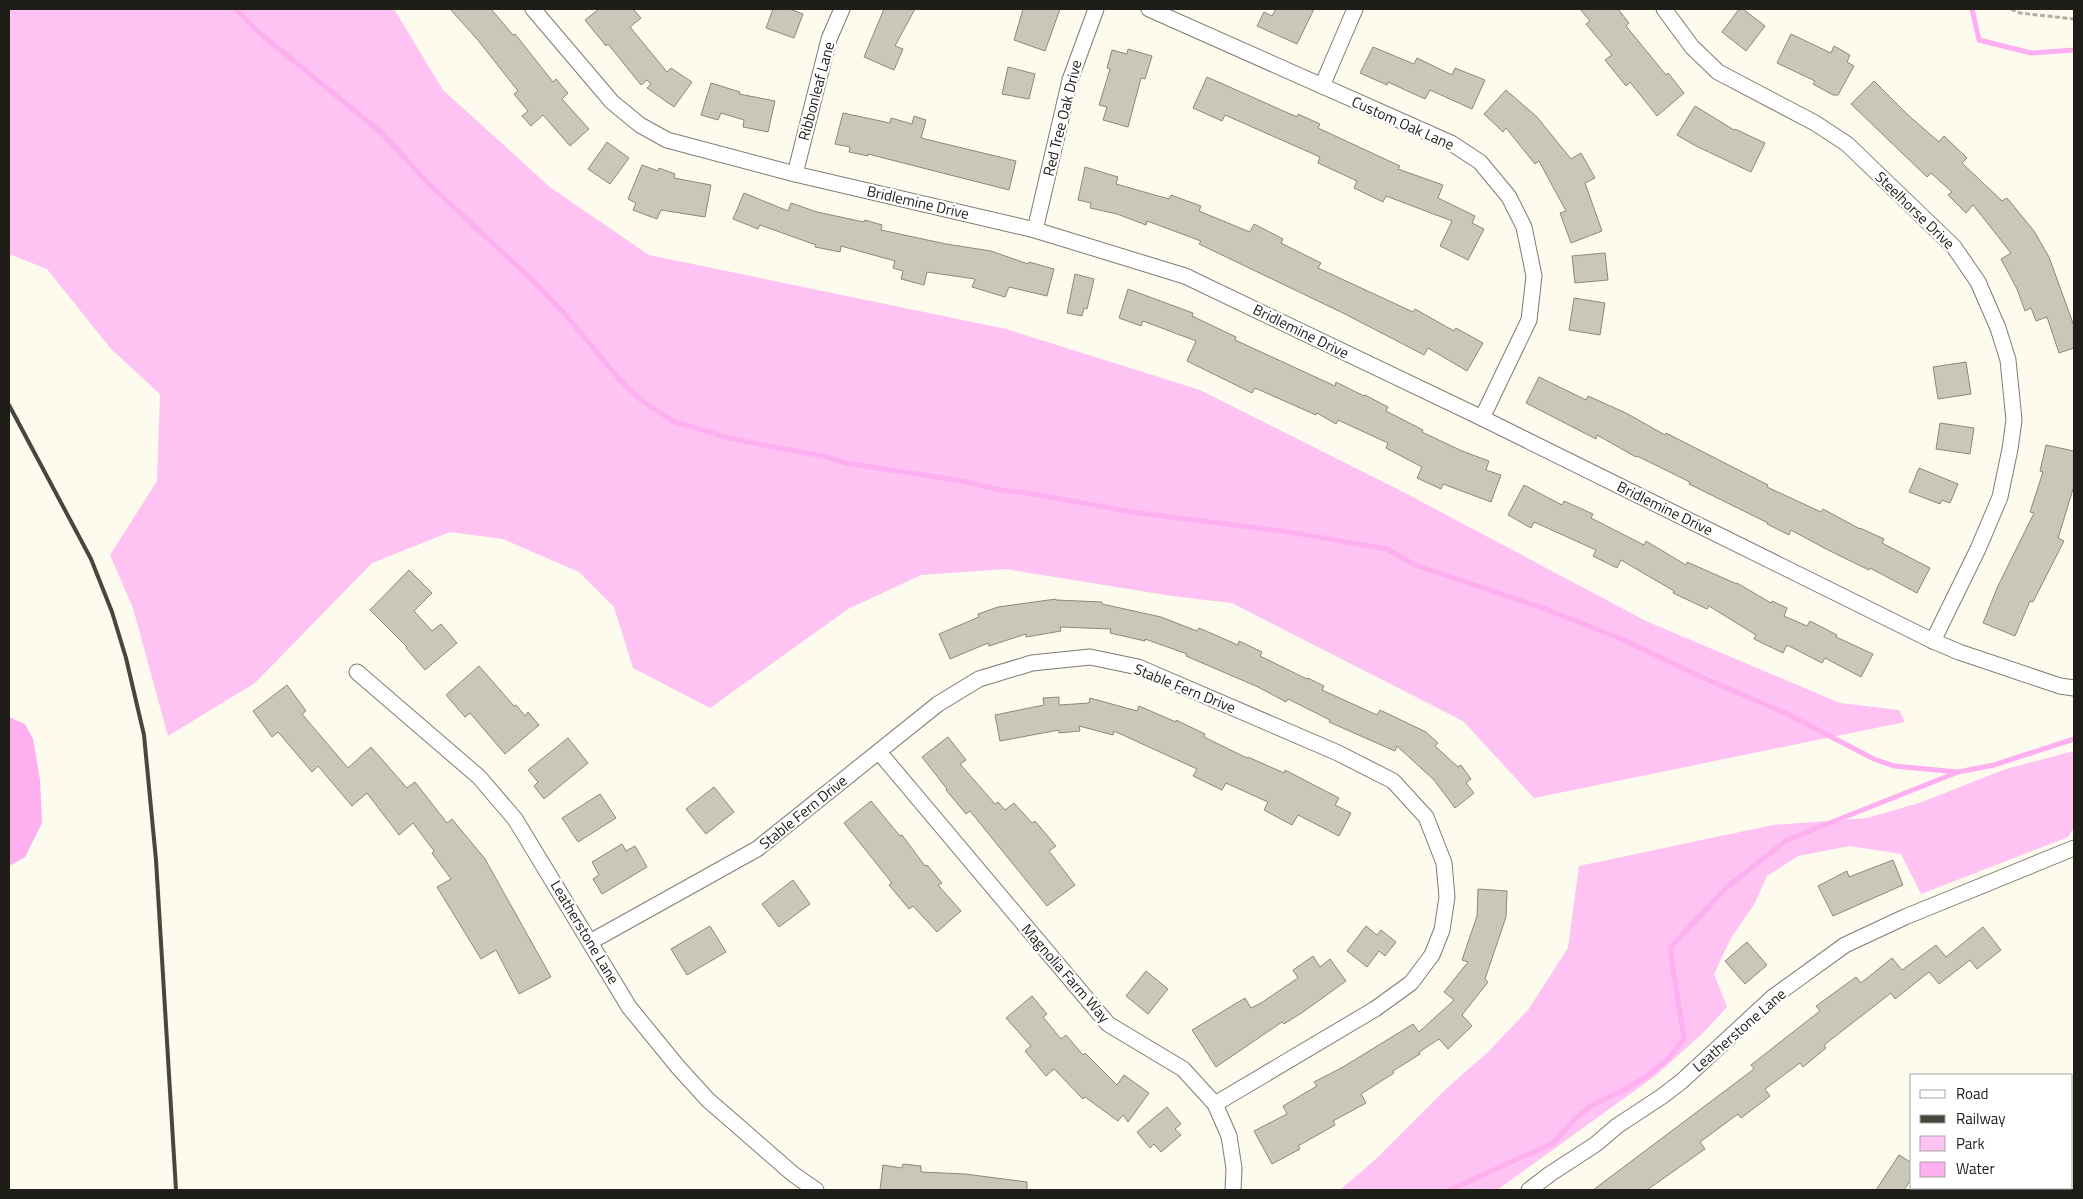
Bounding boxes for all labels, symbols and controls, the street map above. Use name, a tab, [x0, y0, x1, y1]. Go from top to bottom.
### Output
street label: Ribbonleaf Lane	[792, 39, 840, 143]
street label: Red Tree Oak Drive	[1036, 58, 1088, 178]
street label: Custom Oak Lane	[1348, 90, 1458, 156]
street label: Steelhorse Drive	[1870, 166, 1960, 254]
street label: Bridlemine Drive	[865, 179, 971, 225]
street label: Bridlemine Drive	[1249, 298, 1353, 364]
street label: Bridlemine Drive	[1613, 475, 1717, 541]
street label: Stable Fern Drive	[1131, 657, 1239, 719]
street label: Stable Fern Drive	[754, 769, 852, 855]
street label: Leatherstone Lane	[545, 876, 625, 988]
street label: Magnolia Farm Way	[1016, 918, 1116, 1028]
street label: Leatherstone Lane	[1687, 983, 1791, 1077]
legend	[1910, 1074, 2073, 1189]
text: Road	[1956, 1082, 1988, 1105]
text: Railway	[1956, 1107, 2006, 1130]
text: Park	[1956, 1132, 1985, 1155]
text: Water	[1956, 1157, 1995, 1180]

